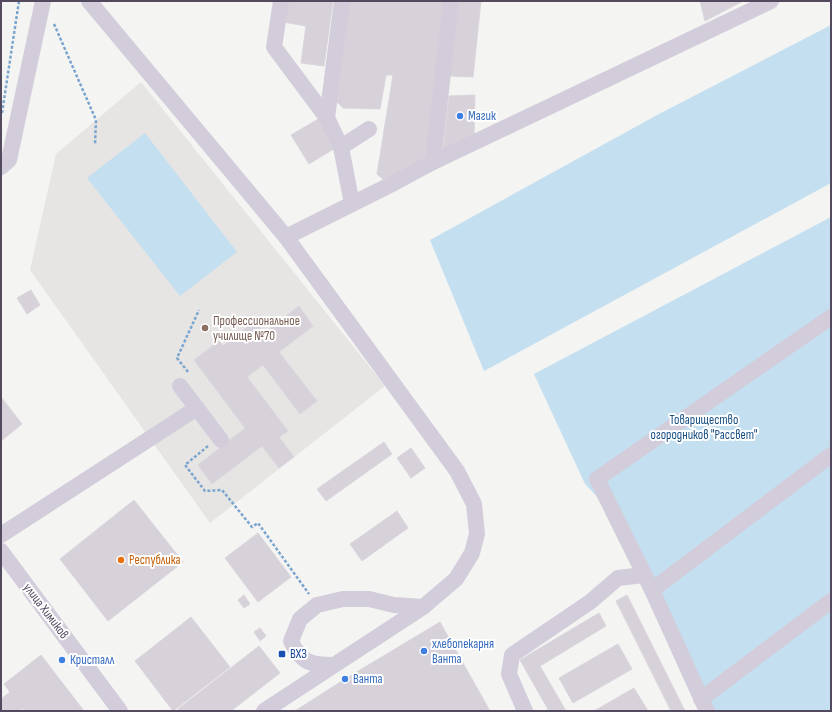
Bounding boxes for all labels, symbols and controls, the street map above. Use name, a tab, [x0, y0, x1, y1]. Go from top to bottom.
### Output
place label: Магик	[468, 108, 496, 124]
marker: Магик	[455, 111, 465, 121]
place label: Профессиональное училище №70	[213, 313, 300, 344]
marker: Профессиональное училище №70	[200, 323, 210, 333]
park label: Товарищество огородников "Рассвет"	[650, 412, 758, 443]
place label: Республика	[129, 552, 181, 568]
marker: Республика	[116, 555, 126, 565]
street label: улица Химиков	[20, 580, 72, 642]
place label: хлебопекарня Ванта	[432, 636, 494, 667]
place label: ВХЗ	[290, 646, 307, 662]
marker: хлебопекарня Ванта	[419, 646, 429, 656]
marker: ВХЗ	[277, 649, 287, 659]
place label: Кристалл	[70, 652, 115, 668]
marker: Кристалл	[57, 655, 67, 665]
place label: Ванта	[353, 671, 383, 687]
marker: Ванта	[340, 674, 350, 684]

